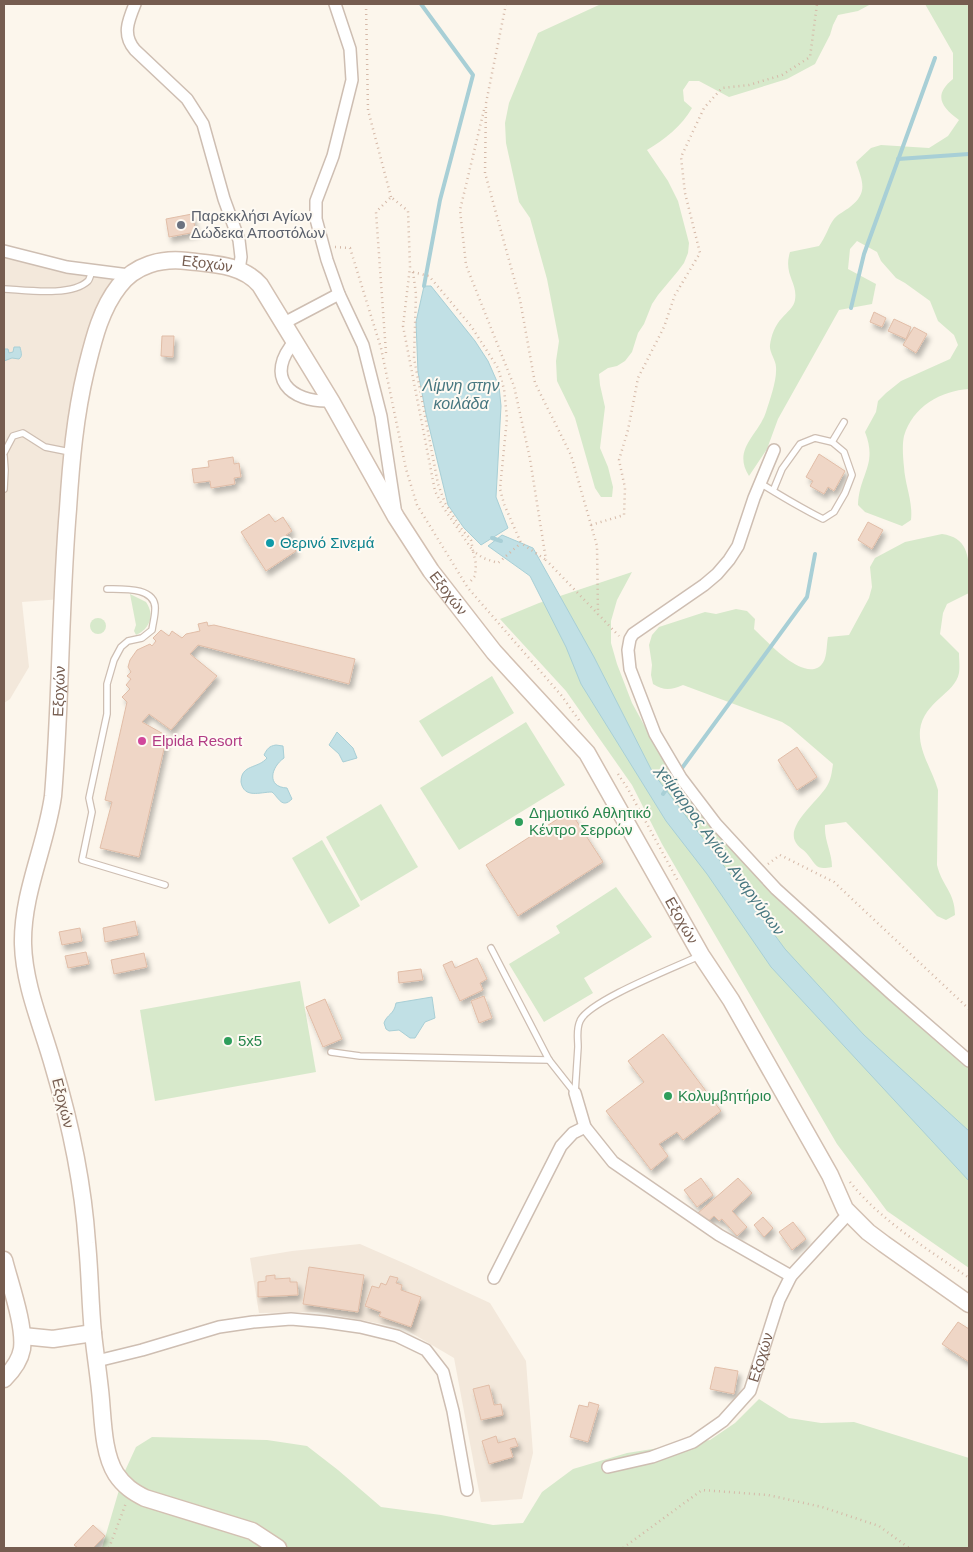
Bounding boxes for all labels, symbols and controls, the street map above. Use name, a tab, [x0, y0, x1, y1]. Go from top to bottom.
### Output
place label: Παρεκκλήσι Αγίων Δώδεκα Αποστόλων	[191, 207, 325, 241]
marker: Παρεκκλήσι Αγίων Δώδεκα Αποστόλων	[175, 219, 187, 231]
street label: Εξοχών	[181, 251, 235, 276]
water label: Λίμνη στην κοιλάδα	[422, 377, 499, 412]
place label: Θερινό Σινεμά	[280, 534, 375, 551]
marker: Θερινό Σινεμά	[264, 537, 276, 549]
street label: Εξοχών	[426, 568, 471, 618]
street label: Εξοχών	[49, 665, 68, 717]
place label: Elpida Resort	[152, 732, 243, 749]
marker: Elpida Resort	[136, 735, 148, 747]
water label: χείμαρρος Αγίων Αναργύρων	[652, 761, 788, 938]
place label: Δημοτικό Αθλητικό Κέντρο Σερρών	[529, 804, 651, 838]
marker: Δημοτικό Αθλητικό Κέντρο Σερρών	[513, 816, 525, 828]
street label: Εξοχών	[662, 894, 702, 947]
place label: 5x5	[238, 1032, 262, 1049]
marker: 5x5	[222, 1035, 234, 1047]
street label: Εξοχών	[49, 1076, 78, 1130]
place label: Κολυμβητήριο	[678, 1087, 771, 1104]
marker: Κολυμβητήριο	[662, 1090, 674, 1102]
street label: Εξοχών	[744, 1330, 776, 1384]

